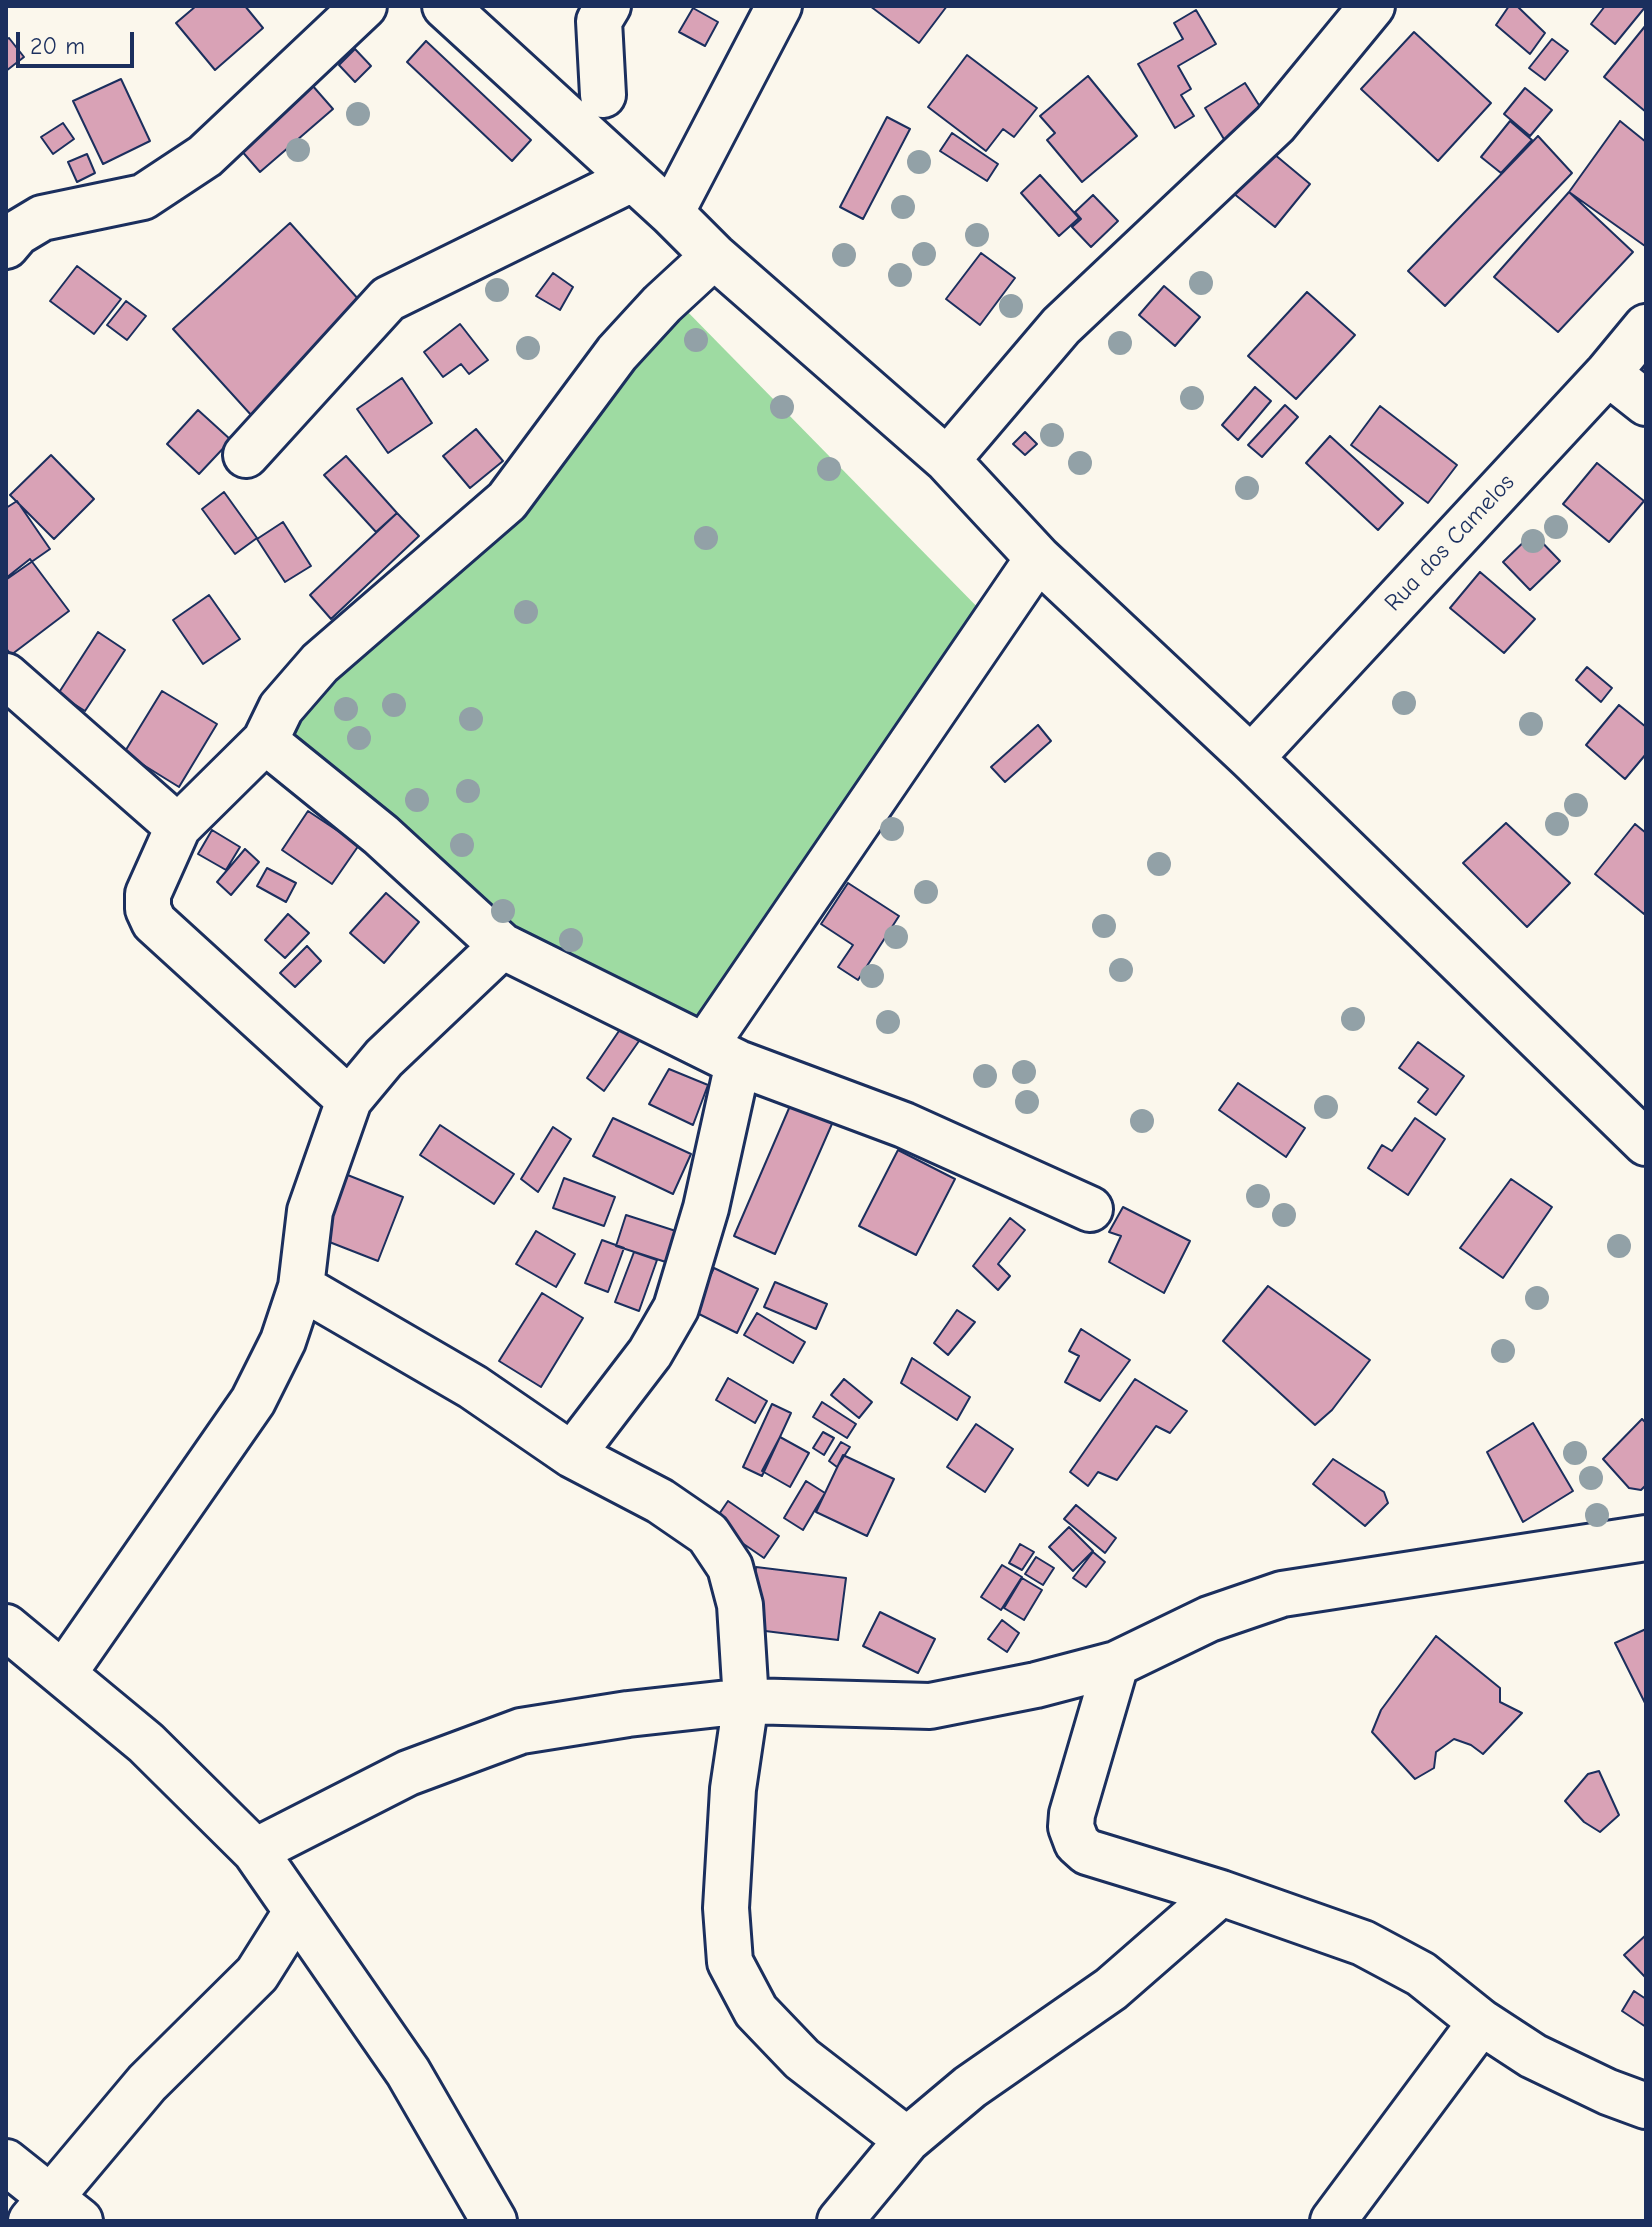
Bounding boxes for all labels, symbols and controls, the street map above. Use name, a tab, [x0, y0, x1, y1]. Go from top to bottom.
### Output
scale bar	[20, 16, 138, 66]
text: 20 m	[30, 32, 85, 60]
street label: Rua dos Camelos	[1379, 468, 1521, 618]

